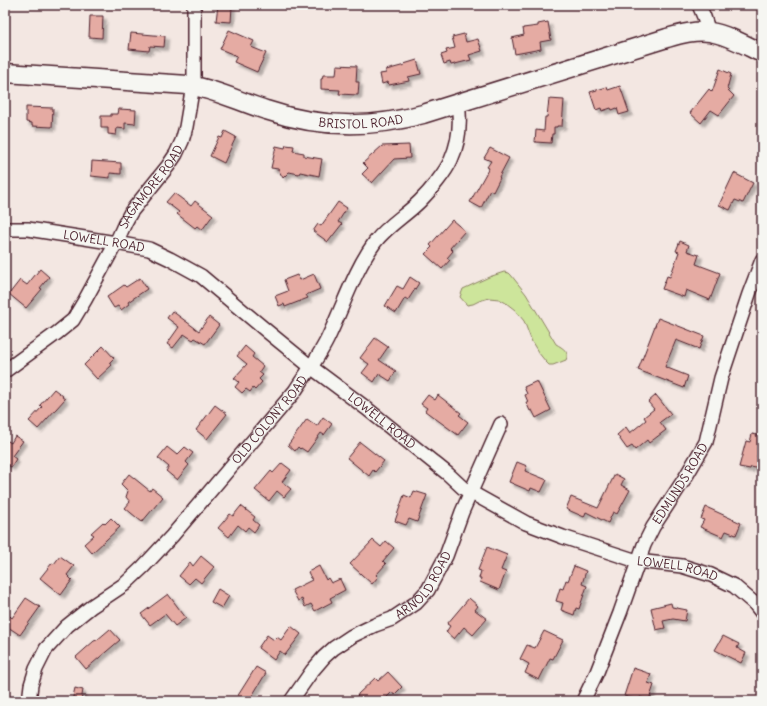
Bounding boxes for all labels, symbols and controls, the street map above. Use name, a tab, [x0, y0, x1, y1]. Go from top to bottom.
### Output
street label: BRISTOL ROAD	[318, 111, 404, 131]
street label: SAGAMORE ROAD	[115, 142, 186, 231]
street label: LOWELL ROAD	[62, 227, 146, 255]
street label: OLD COLONY ROAD	[228, 373, 310, 467]
street label: LOWELL ROAD	[345, 389, 419, 452]
street label: EDMUNDS ROAD	[649, 440, 711, 527]
street label: ARNOLD ROAD	[392, 549, 454, 622]
street label: LOWELL ROAD	[636, 553, 720, 584]

